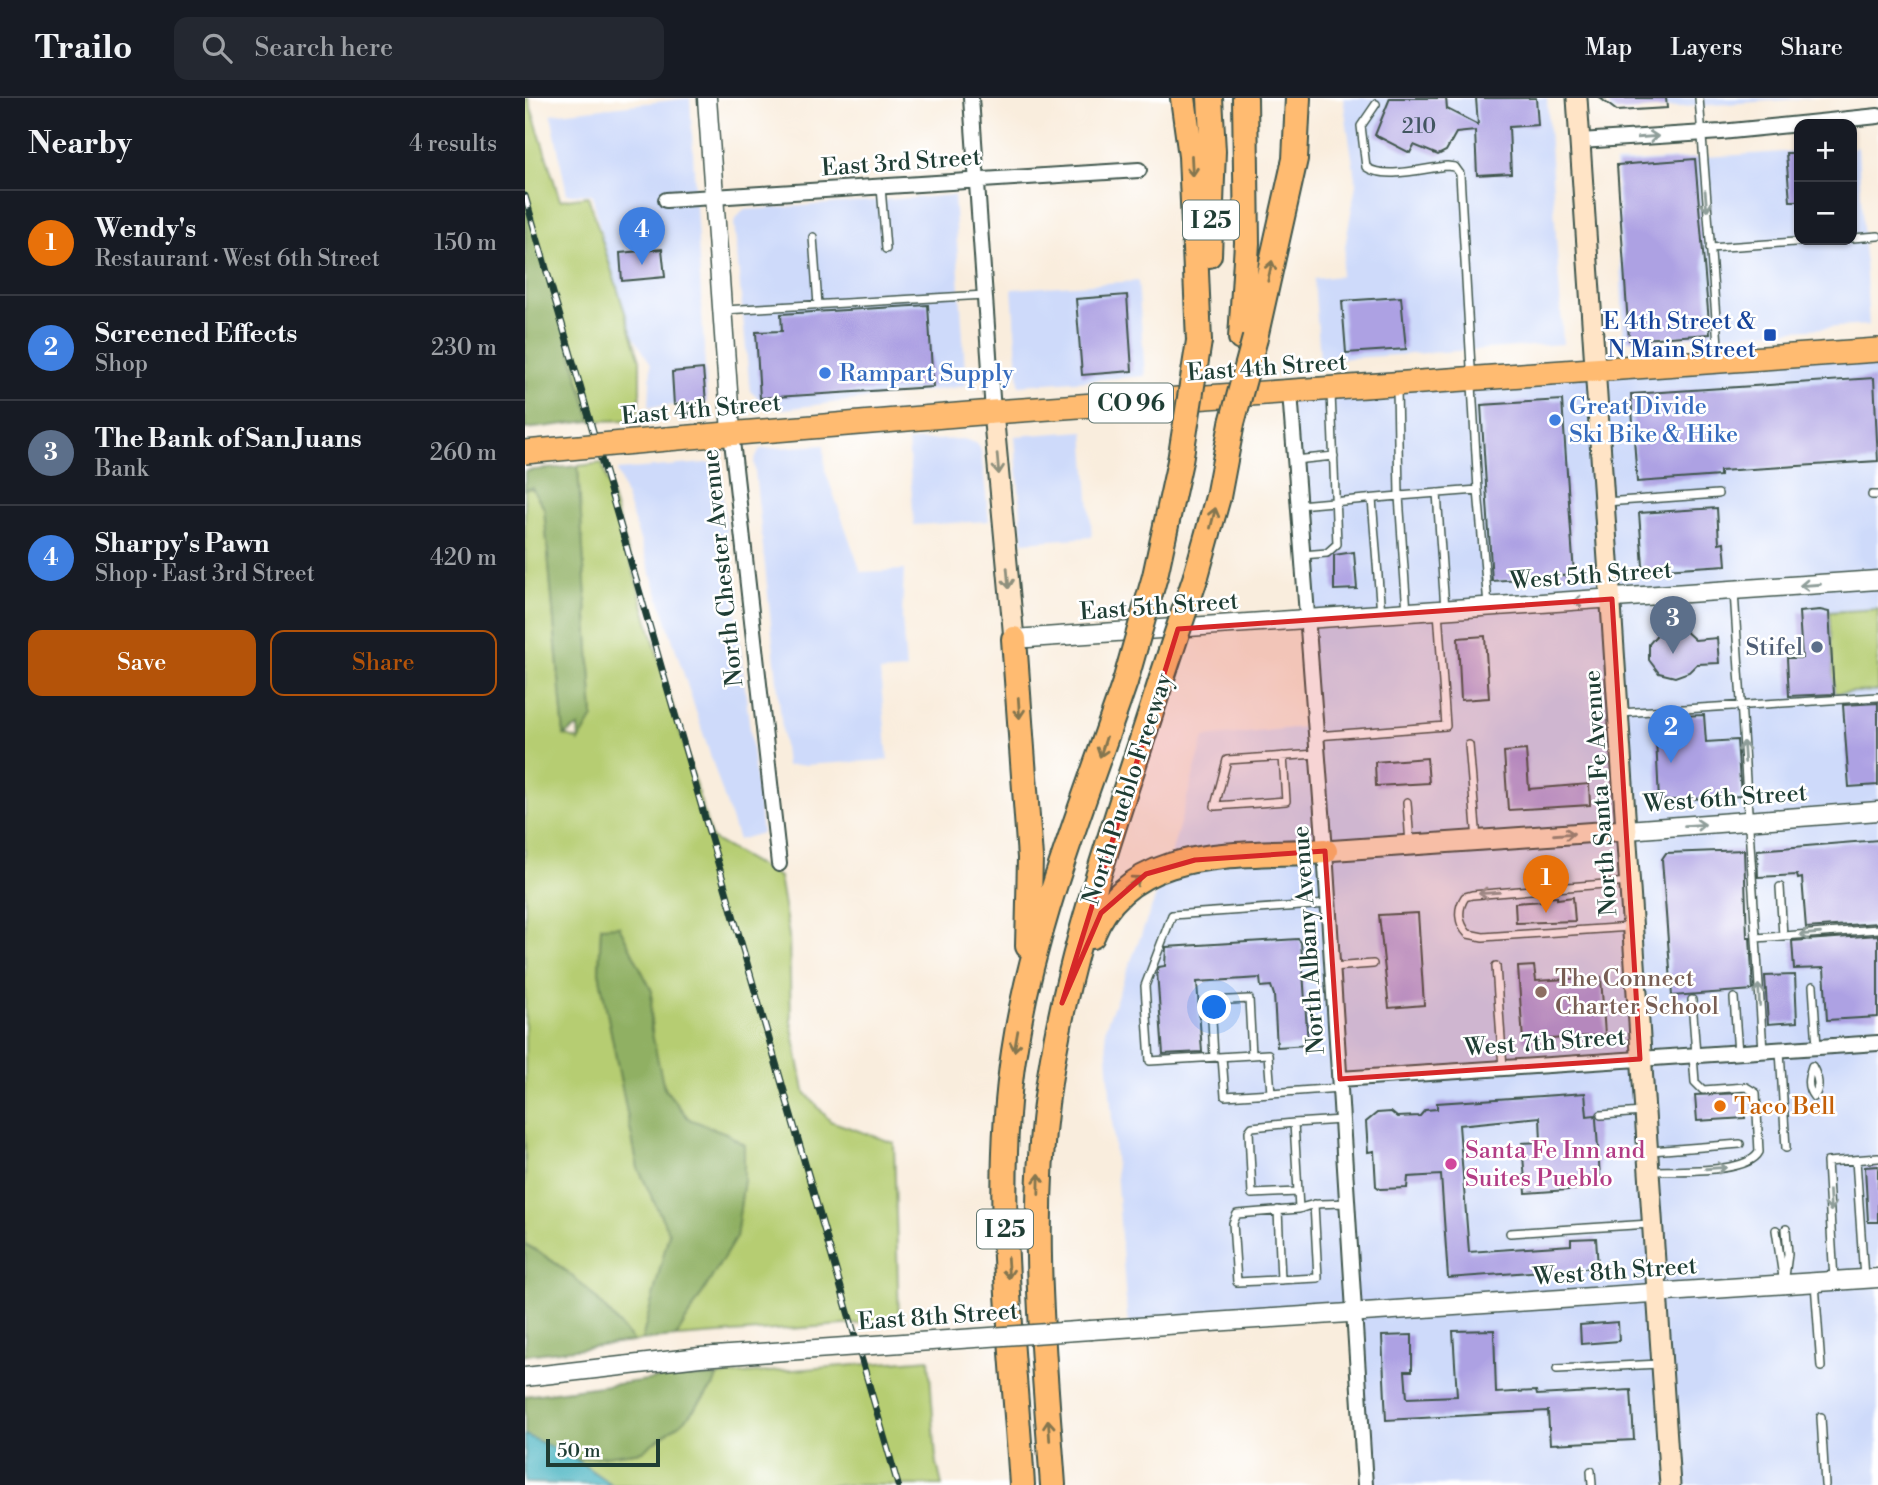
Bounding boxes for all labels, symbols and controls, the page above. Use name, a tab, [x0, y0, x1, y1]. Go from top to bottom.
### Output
search box	[174, 17, 664, 80]
text: Trailo	[35, 28, 132, 69]
icon: search	[198, 29, 236, 67]
text: Search here	[254, 32, 393, 64]
text: Map	[1585, 33, 1632, 63]
text: Layers	[1670, 33, 1742, 63]
text: Share	[1780, 33, 1843, 63]
house number: 210	[1402, 114, 1436, 140]
map controls	[1794, 119, 1857, 245]
button: +	[1794, 119, 1857, 182]
text: Nearby	[28, 125, 132, 163]
text: 4 results	[409, 130, 497, 158]
one-way arrow	[1636, 130, 1659, 143]
street label: East 3rd Street	[820, 142, 982, 184]
one-way arrow	[1185, 154, 1198, 177]
button: −	[1794, 182, 1857, 245]
one-way arrow	[1700, 189, 1713, 212]
road number: I 25	[1183, 200, 1239, 239]
pin: 4	[619, 207, 665, 265]
text: Wendy's	[95, 213, 196, 245]
text: 1	[45, 229, 57, 257]
text: 150 m	[434, 229, 497, 257]
text: Restaurant · West 6th Street	[95, 245, 380, 273]
one-way arrow	[1264, 260, 1277, 283]
place label: E 4th Street & N Main Street	[1603, 307, 1757, 365]
text: Screened Effects	[95, 318, 297, 350]
marker: E 4th Street & N Main Street	[1762, 327, 1778, 343]
text: 2	[44, 334, 58, 362]
text: 230 m	[431, 334, 497, 362]
street label: East 4th Street	[1186, 347, 1349, 389]
text: Shop	[95, 350, 148, 378]
place label: Rampart Supply	[839, 359, 1014, 389]
marker: Rampart Supply	[817, 365, 833, 381]
road number: CO 96	[1089, 384, 1173, 422]
street label: East 4th Street	[620, 388, 783, 432]
place label: Great Divide Ski Bike & Hike	[1569, 392, 1738, 450]
marker: Great Divide Ski Bike & Hike	[1547, 412, 1563, 428]
text: The Bank of San Juans	[95, 423, 362, 455]
text: 3	[44, 439, 58, 467]
text: 260 m	[430, 439, 497, 467]
street label: North Chester Avenue	[696, 448, 750, 688]
one-way arrow	[992, 452, 1005, 475]
text: Bank	[95, 455, 149, 483]
one-way arrow	[1207, 507, 1220, 530]
text: Sharpy's Pawn	[95, 528, 269, 560]
text: 4	[43, 544, 59, 572]
text: 420 m	[430, 544, 497, 572]
street label: West 5th Street	[1508, 555, 1674, 597]
text: Shop · East 3rd Street	[95, 560, 315, 588]
one-way arrow	[1002, 566, 1015, 589]
one-way arrow	[1799, 579, 1822, 592]
street label: East 5th Street	[1079, 586, 1240, 628]
one-way arrow	[1572, 594, 1595, 607]
pin: 3	[1650, 596, 1696, 654]
button: Save	[28, 630, 256, 696]
button: Share	[270, 630, 497, 696]
place label: Stifel	[1745, 633, 1803, 663]
marker: Stifel	[1809, 639, 1825, 655]
street label: North Pueblo Freeway	[1076, 669, 1180, 909]
street label: North Santa Fe Avenue	[1577, 669, 1625, 917]
one-way arrow	[1013, 696, 1026, 718]
pin: 2	[1648, 705, 1694, 763]
one-way arrow	[1096, 735, 1108, 757]
one-way arrow	[1737, 742, 1750, 764]
street label: West 6th Street	[1641, 778, 1809, 820]
one-way arrow	[1683, 818, 1706, 831]
street label: North Albany Avenue	[1286, 824, 1332, 1055]
one-way arrow	[1552, 827, 1575, 840]
pin: 1	[1523, 855, 1569, 913]
one-way arrow	[1122, 876, 1141, 890]
one-way arrow	[1477, 887, 1500, 900]
one-way arrow	[1799, 928, 1822, 941]
place label: The Connect Charter School	[1555, 964, 1719, 1022]
one-way arrow	[1753, 983, 1766, 1006]
marker: The Connect Charter School	[1533, 984, 1549, 1000]
your location	[1197, 990, 1231, 1024]
street label: West 7th Street	[1462, 1022, 1627, 1064]
one-way arrow	[1009, 1030, 1022, 1052]
place label: Taco Bell	[1734, 1092, 1835, 1122]
marker: Taco Bell	[1712, 1098, 1728, 1114]
place label: Santa Fe Inn and Suites Pueblo	[1465, 1136, 1646, 1194]
marker: Santa Fe Inn and Suites Pueblo	[1443, 1156, 1459, 1172]
one-way arrow	[1704, 1161, 1727, 1174]
one-way arrow	[1032, 1173, 1046, 1196]
one-way arrow	[1823, 1189, 1836, 1212]
road number: I 25	[977, 1210, 1033, 1248]
street label: West 8th Street	[1531, 1251, 1699, 1293]
one-way arrow	[1002, 1256, 1015, 1279]
street label: East 8th Street	[857, 1296, 1020, 1338]
one-way arrow	[1042, 1419, 1055, 1442]
scale bar	[546, 1436, 660, 1468]
text: 50 m	[557, 1439, 601, 1463]

